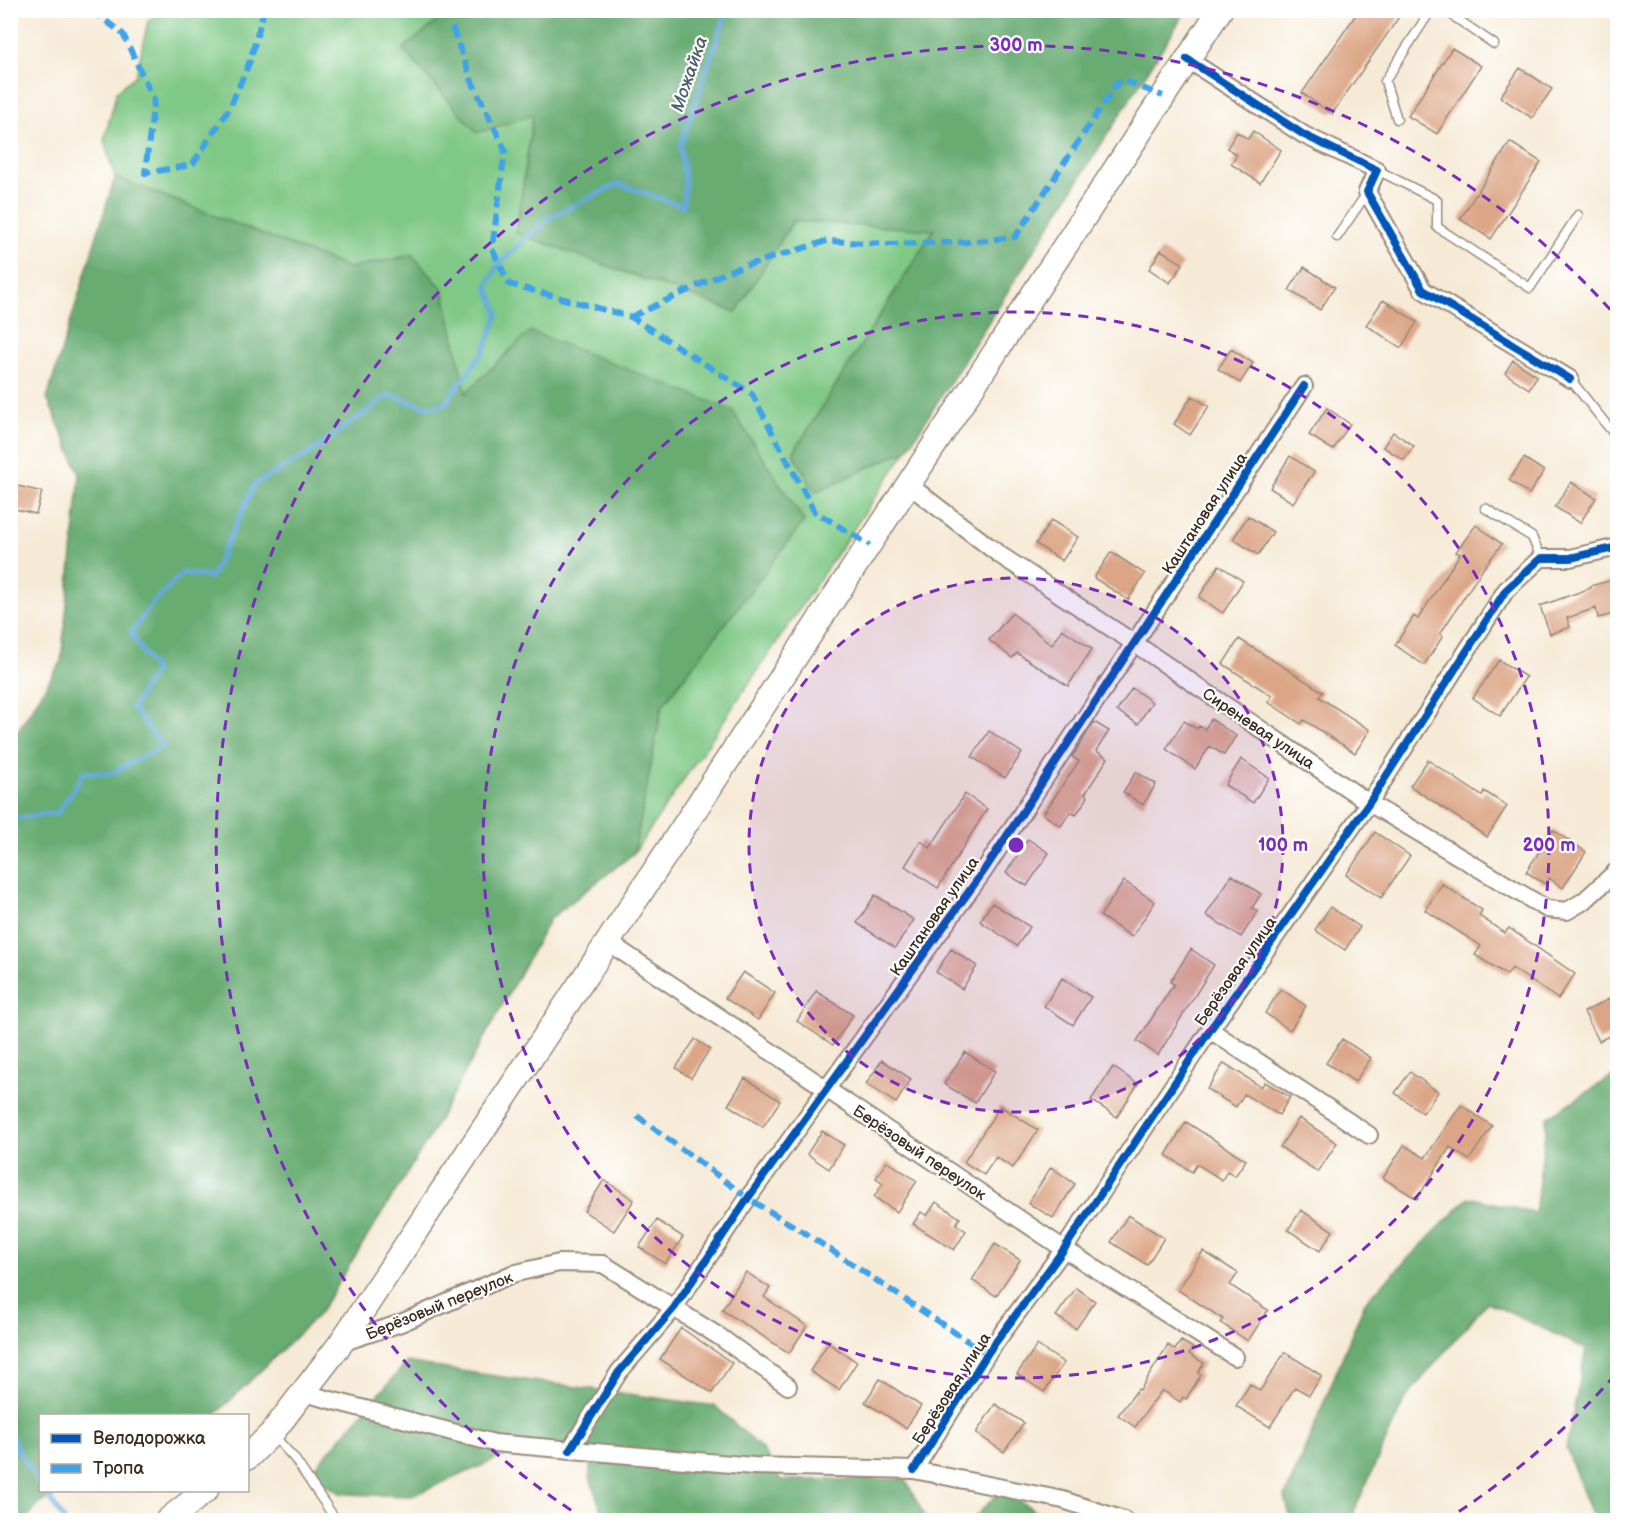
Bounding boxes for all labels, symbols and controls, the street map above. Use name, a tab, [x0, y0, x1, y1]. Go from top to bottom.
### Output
water label: Можайка	[667, 34, 712, 115]
text: 300 m	[989, 35, 1043, 56]
street label: Каштановая улица	[1159, 449, 1252, 578]
street label: Сиреневая улица	[1199, 685, 1318, 774]
centre of rings	[1006, 835, 1026, 855]
text: 100 m	[1258, 835, 1308, 856]
text: 200 m	[1522, 835, 1576, 856]
street label: Каштановая улица	[887, 853, 984, 980]
street label: Берёзовая улица	[1191, 913, 1281, 1030]
street label: Берёзовый переулок	[849, 1102, 990, 1205]
street label: Берёзовый переулок	[363, 1268, 516, 1345]
street label: Берёзовая улица	[909, 1329, 996, 1448]
legend	[39, 1414, 249, 1492]
text: Велодорожка	[93, 1428, 206, 1449]
text: Тропа	[93, 1458, 144, 1479]

